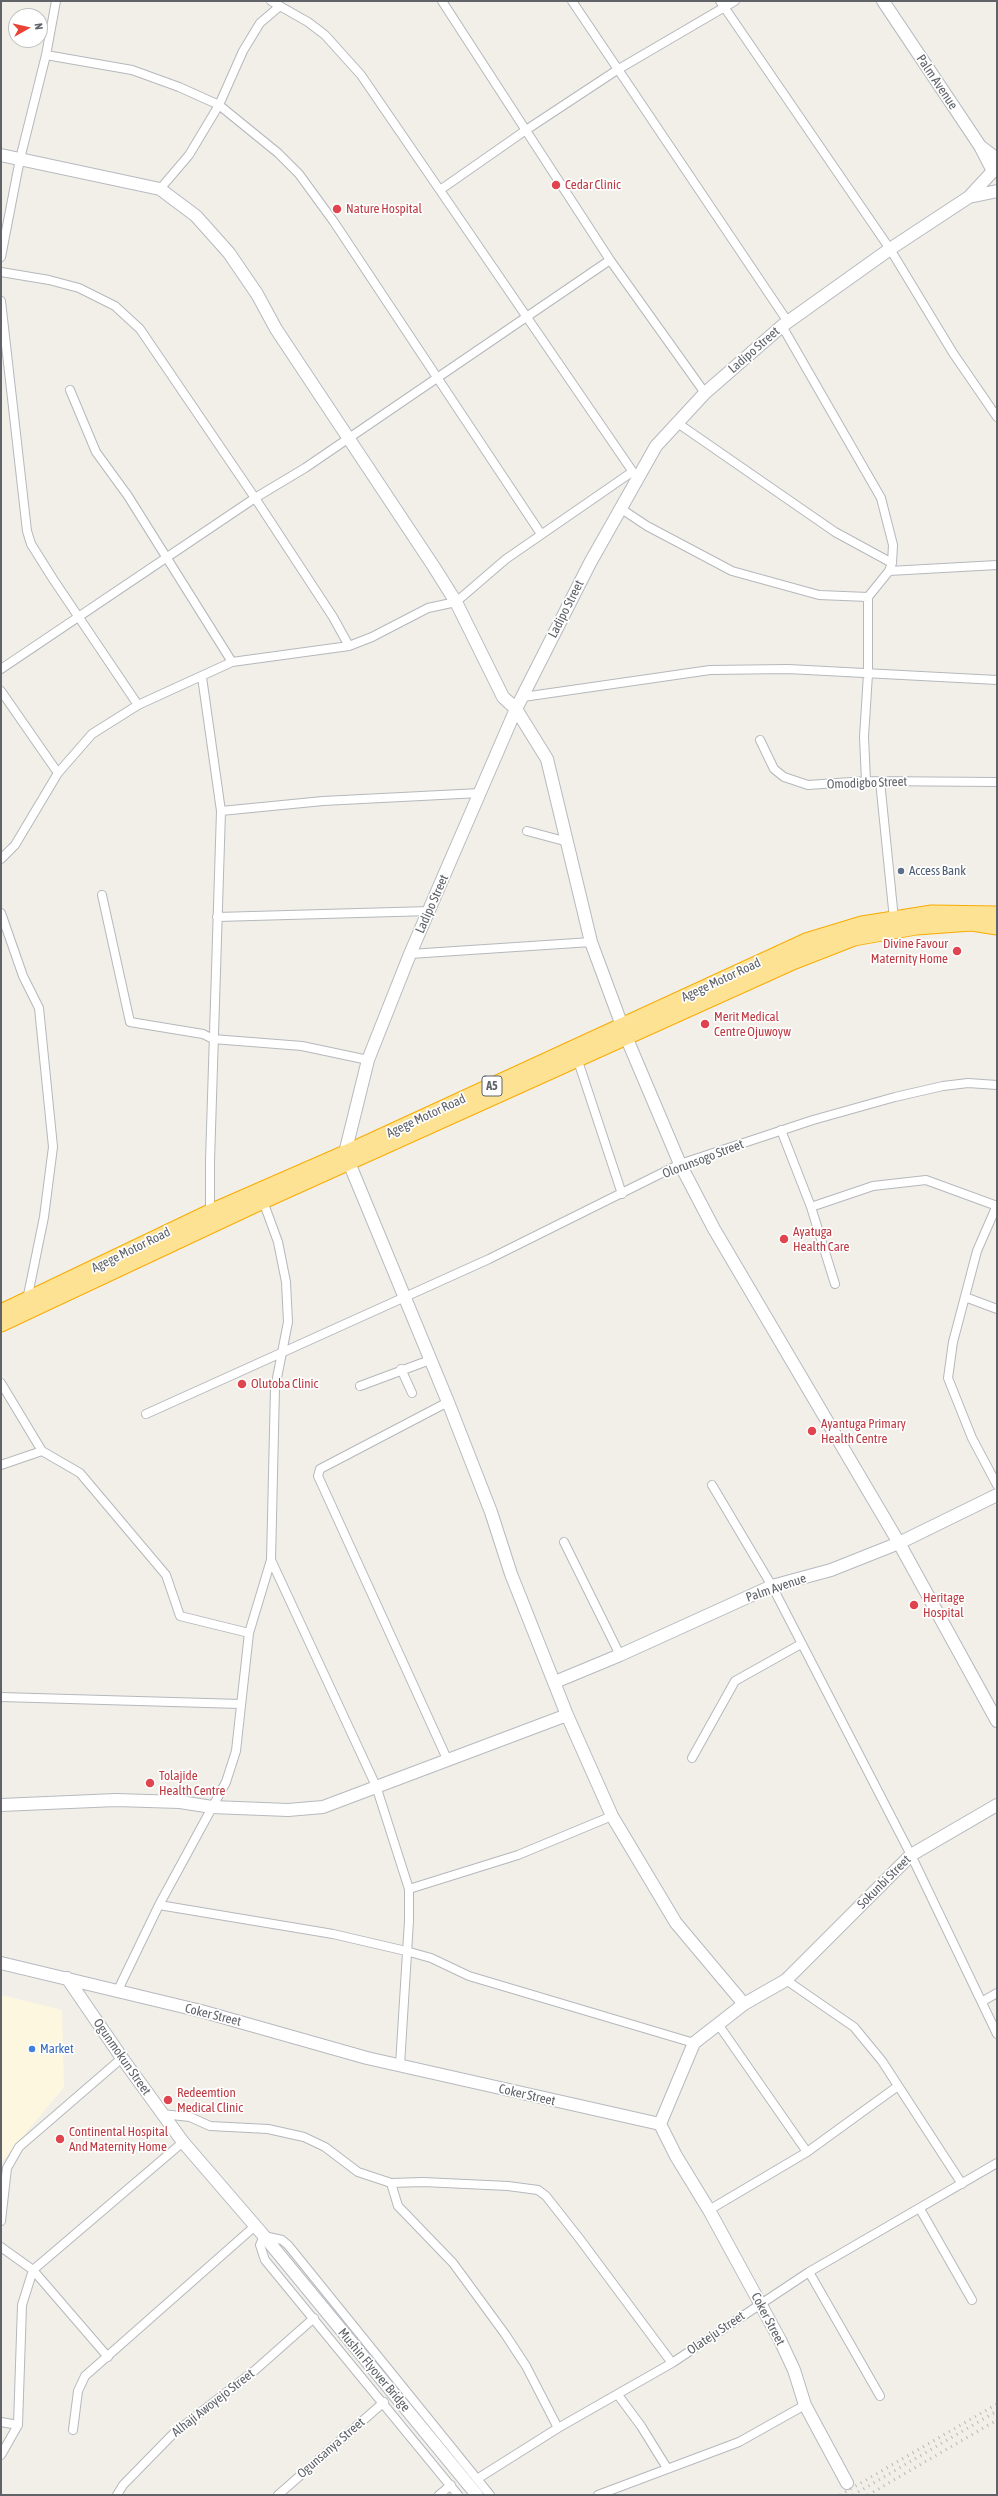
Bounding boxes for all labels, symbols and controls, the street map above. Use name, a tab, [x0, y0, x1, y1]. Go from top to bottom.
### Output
north arrow	[8, 8, 48, 48]
text: N	[32, 22, 45, 31]
street label: Palm Avenue	[913, 52, 961, 112]
place label: Cedar Clinic	[565, 177, 621, 193]
marker: Cedar Clinic	[550, 179, 562, 191]
place label: Nature Hospital	[346, 201, 422, 217]
marker: Nature Hospital	[331, 203, 343, 215]
street label: Ladipo Street	[725, 324, 783, 376]
street label: Ladipo Street	[545, 577, 587, 641]
street label: Omodigbo Street	[827, 774, 907, 792]
place label: Access Bank	[909, 863, 966, 879]
marker: Access Bank	[896, 866, 906, 876]
street label: Ladipo Street	[412, 872, 452, 936]
place label: Divine Favour Maternity Home	[871, 936, 948, 967]
marker: Divine Favour Maternity Home	[951, 945, 963, 957]
street label: Agege Motor Road	[679, 955, 763, 1005]
place label: Merit Medical Centre Ojuwoyw	[714, 1009, 791, 1040]
marker: Merit Medical Centre Ojuwoyw	[699, 1018, 711, 1030]
road number: A5	[482, 1076, 502, 1096]
street label: Agege Motor Road	[384, 1091, 468, 1141]
street label: Olorunsogo Street	[660, 1136, 746, 1182]
street label: Agege Motor Road	[89, 1224, 173, 1276]
place label: Ayatuga Health Care	[793, 1224, 849, 1255]
marker: Ayatuga Health Care	[778, 1233, 790, 1245]
place label: Olutoba Clinic	[251, 1376, 318, 1392]
marker: Olutoba Clinic	[236, 1378, 248, 1390]
place label: Ayantuga Primary Health Centre	[821, 1416, 906, 1447]
marker: Ayantuga Primary Health Centre	[806, 1425, 818, 1437]
street label: Palm Avenue	[744, 1570, 808, 1606]
place label: Heritage Hospital	[923, 1590, 964, 1621]
marker: Heritage Hospital	[908, 1599, 920, 1611]
place label: Tolajide Health Centre	[159, 1768, 225, 1799]
marker: Tolajide Health Centre	[144, 1777, 156, 1789]
street label: Sokunbi Street	[854, 1852, 914, 1912]
street label: Coker Street	[183, 2000, 243, 2030]
street label: Ogunmokun Street	[90, 2016, 154, 2098]
place label: Market	[40, 2041, 74, 2057]
marker: Market	[27, 2044, 37, 2054]
street label: Coker Street	[497, 2081, 557, 2109]
place label: Redeemtion Medical Clinic	[177, 2085, 243, 2116]
marker: Redeemtion Medical Clinic	[162, 2094, 174, 2106]
place label: Continental Hospital And Maternity Home	[69, 2124, 168, 2155]
marker: Continental Hospital And Maternity Home	[54, 2133, 66, 2145]
street label: Coker Street	[748, 2290, 788, 2348]
street label: Olateju Street	[684, 2308, 748, 2358]
street label: Mushin Flyover Bridge	[335, 2325, 413, 2415]
street label: Alhaji Awoyejo Street	[169, 2366, 257, 2440]
street label: Ogunsanya Street	[294, 2414, 368, 2482]

